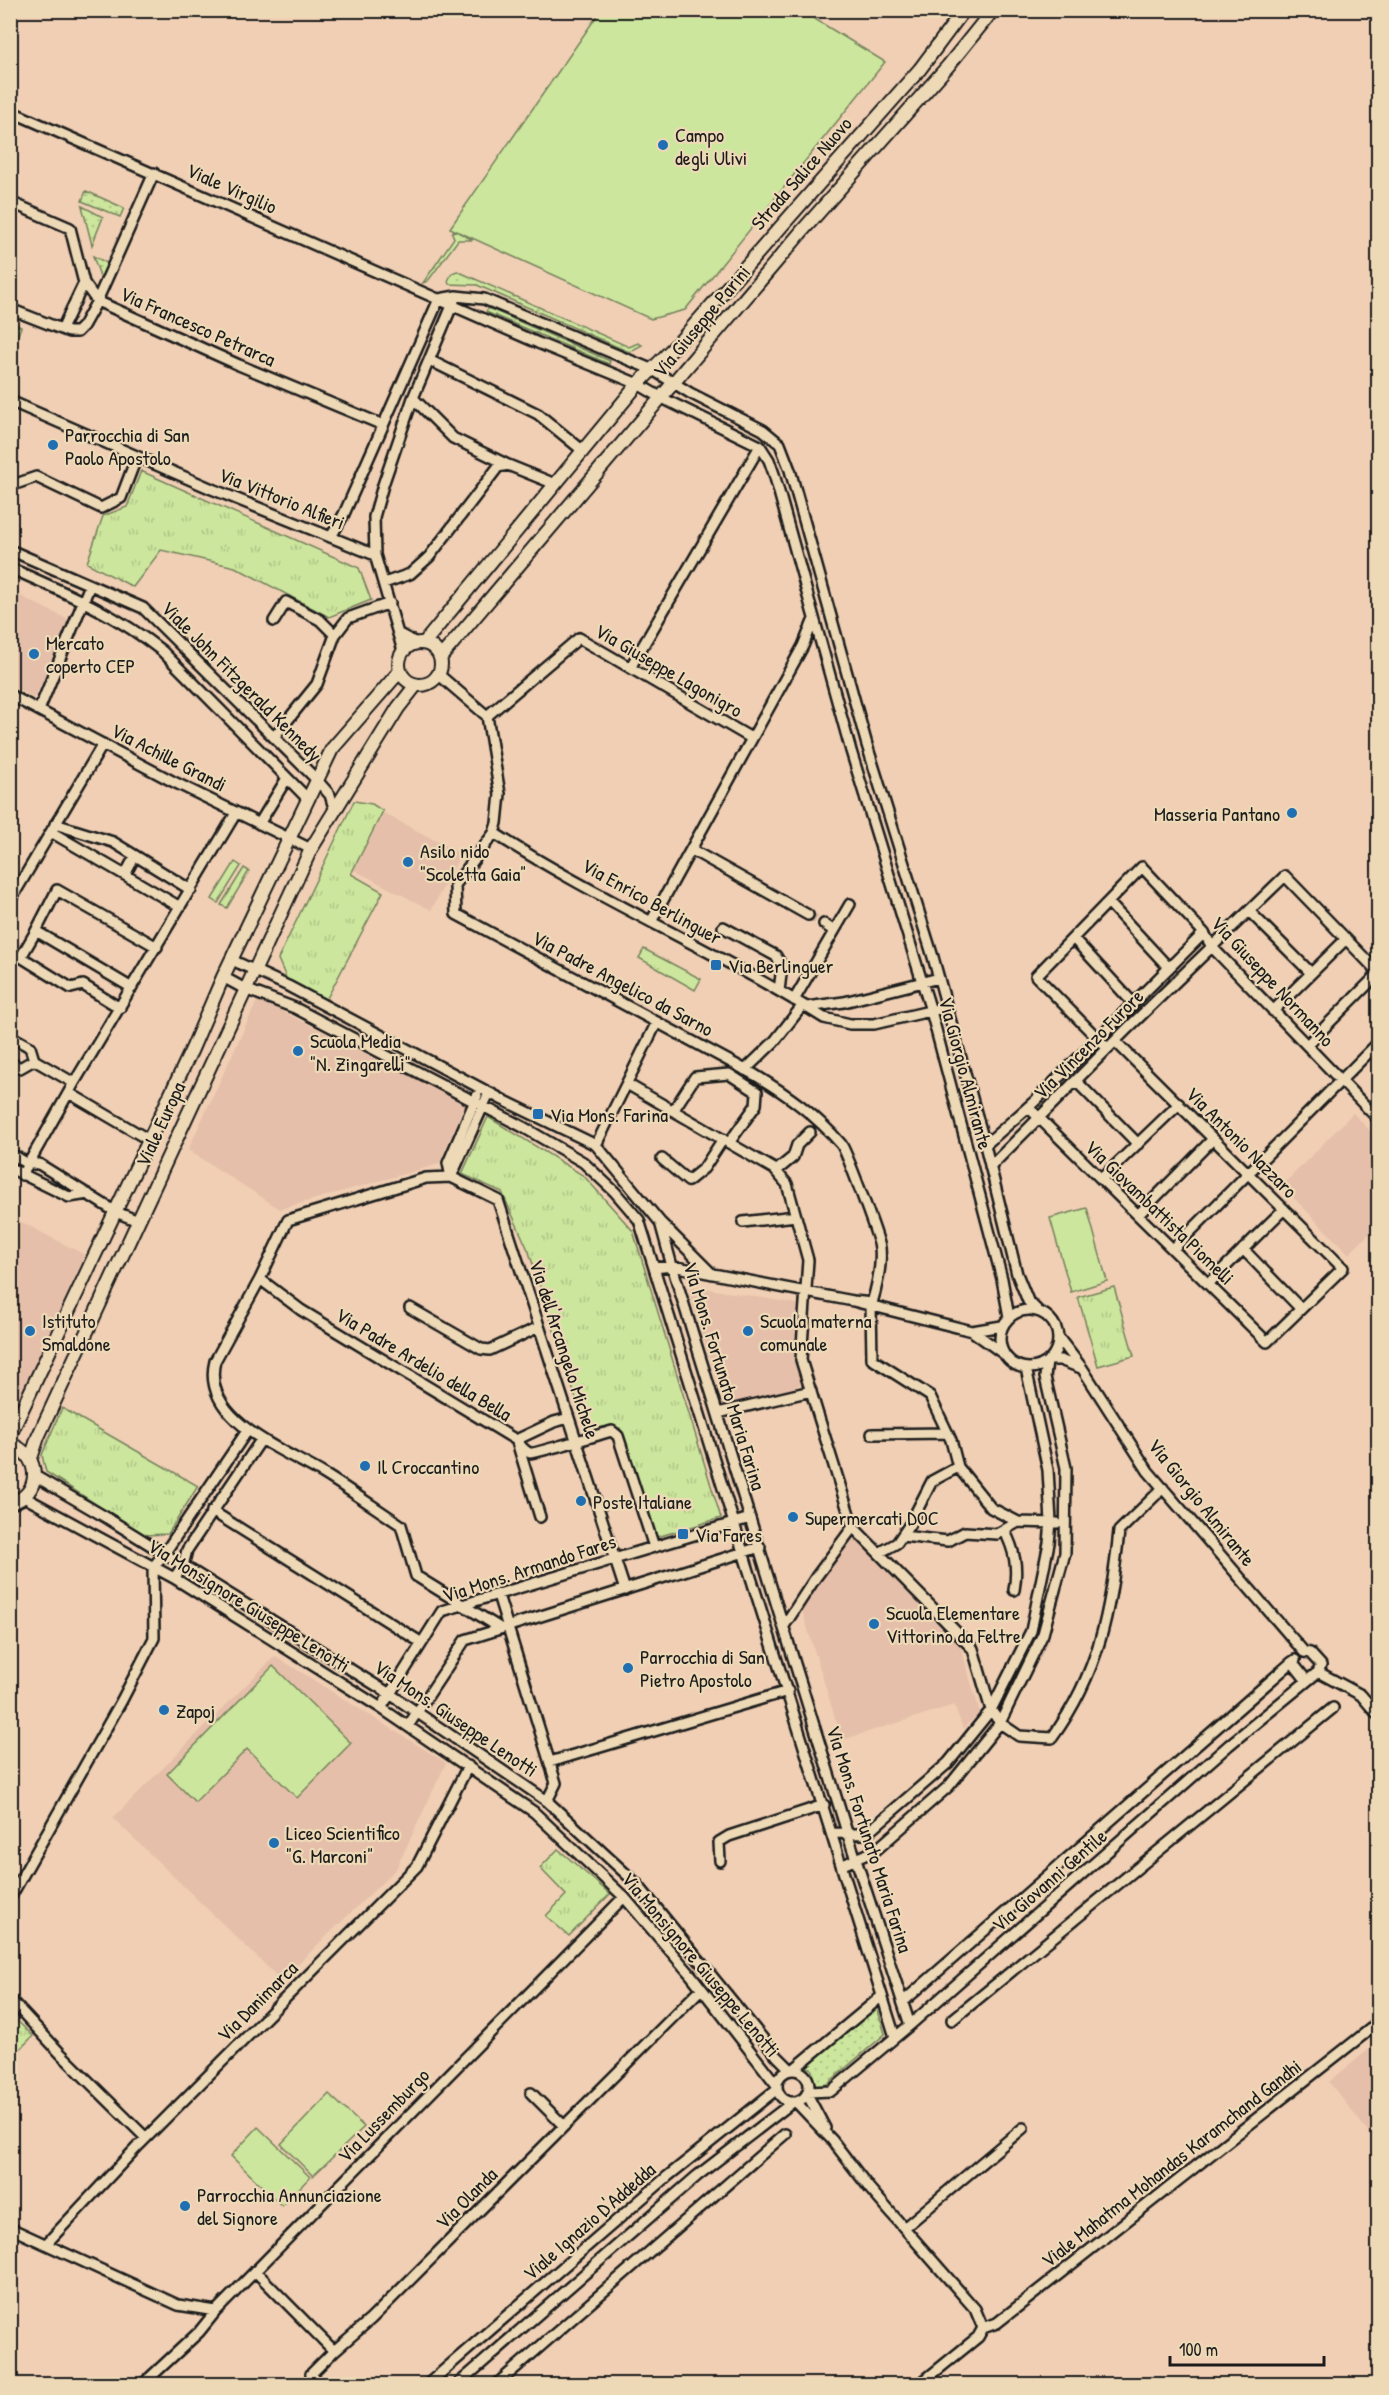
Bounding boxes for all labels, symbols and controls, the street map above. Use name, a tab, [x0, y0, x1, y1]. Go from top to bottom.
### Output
street label: Strada Salice Nuovo	[744, 111, 858, 235]
place label: Campo degli Ulivi	[675, 121, 747, 171]
marker: Campo degli Ulivi	[656, 138, 670, 152]
street label: Viale Virgilio	[183, 156, 281, 220]
street label: Via Giuseppe Parini	[646, 259, 756, 383]
street label: Via Francesco Petrarca	[116, 280, 280, 372]
place label: Parrocchia di San Paolo Apostolo	[65, 421, 190, 471]
marker: Parrocchia di San Paolo Apostolo	[46, 438, 60, 452]
street label: Via Vittorio Alfieri	[215, 460, 349, 536]
street label: Viale John Fitzgerald Kennedy	[156, 595, 328, 767]
street label: Via Giuseppe Lagonigro	[590, 617, 748, 723]
place label: Mercato coperto CEP	[46, 629, 135, 679]
marker: Mercato coperto CEP	[27, 647, 41, 661]
street label: Via Achille Grandi	[107, 716, 231, 798]
place label: Masseria Pantano	[1154, 800, 1280, 827]
marker: Masseria Pantano	[1285, 806, 1299, 820]
place label: Asilo nido "Scoletta Gaia"	[420, 837, 526, 887]
street label: Via Enrico Berlinguer	[577, 851, 727, 951]
marker: Asilo nido "Scoletta Gaia"	[401, 855, 415, 869]
street label: Via Giuseppe Normanno	[1205, 910, 1341, 1052]
street label: Via Padre Angelico da Sarno	[528, 924, 718, 1042]
place label: Via Berlinguer	[728, 952, 834, 979]
marker: Via Berlinguer	[709, 958, 723, 972]
street label: Via Vincenzo Furore	[1027, 983, 1149, 1105]
street label: Via Giorgio Almirante	[933, 994, 999, 1152]
place label: Scuola Media "N. Zingarelli"	[310, 1027, 411, 1077]
marker: Scuola Media "N. Zingarelli"	[291, 1044, 305, 1058]
street label: Viale Europa	[129, 1077, 191, 1171]
street label: Via Antonio Nazzaro	[1180, 1080, 1304, 1204]
place label: Via Mons. Farina	[550, 1101, 668, 1128]
marker: Via Mons. Farina	[531, 1107, 545, 1121]
street label: Via Giovambattista Piomelli	[1079, 1134, 1241, 1290]
street label: Via dell'Arcangelo Michele	[523, 1256, 607, 1442]
street label: Via Mons. Fortunato Maria Farina	[677, 1259, 773, 1493]
street label: Via Padre Ardelio della Bella	[331, 1301, 517, 1427]
place label: Istituto Smaldone	[42, 1307, 111, 1357]
place label: Scuola materna comunale	[760, 1307, 872, 1357]
marker: Istituto Smaldone	[23, 1324, 37, 1338]
marker: Scuola materna comunale	[741, 1324, 755, 1338]
street label: Via Giorgio Almirante	[1142, 1433, 1262, 1571]
place label: Il Croccantino	[377, 1453, 479, 1480]
marker: Il Croccantino	[358, 1459, 372, 1473]
place label: Poste Italiane	[593, 1488, 692, 1515]
marker: Poste Italiane	[574, 1494, 588, 1508]
place label: Supermercati DOC	[805, 1504, 939, 1531]
marker: Supermercati DOC	[786, 1510, 800, 1524]
place label: Via Fares	[695, 1521, 762, 1548]
street label: Via Mons. Armando Fares	[439, 1527, 619, 1609]
marker: Via Fares	[676, 1527, 690, 1541]
street label: Via Monsignore Giuseppe Lenotti	[143, 1532, 355, 1678]
place label: Scuola Elementare Vittorino da Feltre	[886, 1599, 1021, 1649]
marker: Scuola Elementare Vittorino da Feltre	[867, 1617, 881, 1631]
place label: Parrocchia di San Pietro Apostolo	[640, 1643, 765, 1693]
street label: Via Mons. Giuseppe Lenotti	[369, 1653, 543, 1783]
marker: Parrocchia di San Pietro Apostolo	[621, 1661, 635, 1675]
place label: Zapoj	[176, 1697, 215, 1724]
marker: Zapoj	[157, 1703, 171, 1717]
street label: Via Mons. Fortunato Maria Farina	[821, 1722, 920, 1956]
place label: Liceo Scientifico "G. Marconi"	[286, 1819, 400, 1869]
street label: Via Giovanni Gentile	[986, 1822, 1112, 1938]
marker: Liceo Scientifico "G. Marconi"	[267, 1836, 281, 1850]
street label: Via Monsignore Giuseppe Lenotti	[616, 1866, 786, 2062]
street label: Via Danimarca	[211, 1955, 303, 2047]
street label: Viale Mahatma Mohandas Karamchand Gandhi	[1035, 2053, 1307, 2273]
street label: Via Lussemburgo	[331, 2062, 435, 2168]
street label: Viale Ignazio D'Addedda	[517, 2156, 661, 2286]
street label: Via Olanda	[429, 2161, 503, 2235]
place label: Parrocchia Annunciazione del Signore	[197, 2181, 382, 2231]
marker: Parrocchia Annunciazione del Signore	[178, 2199, 192, 2213]
scale bar	[1170, 2329, 1324, 2367]
text: 100 m	[1179, 2337, 1218, 2362]

